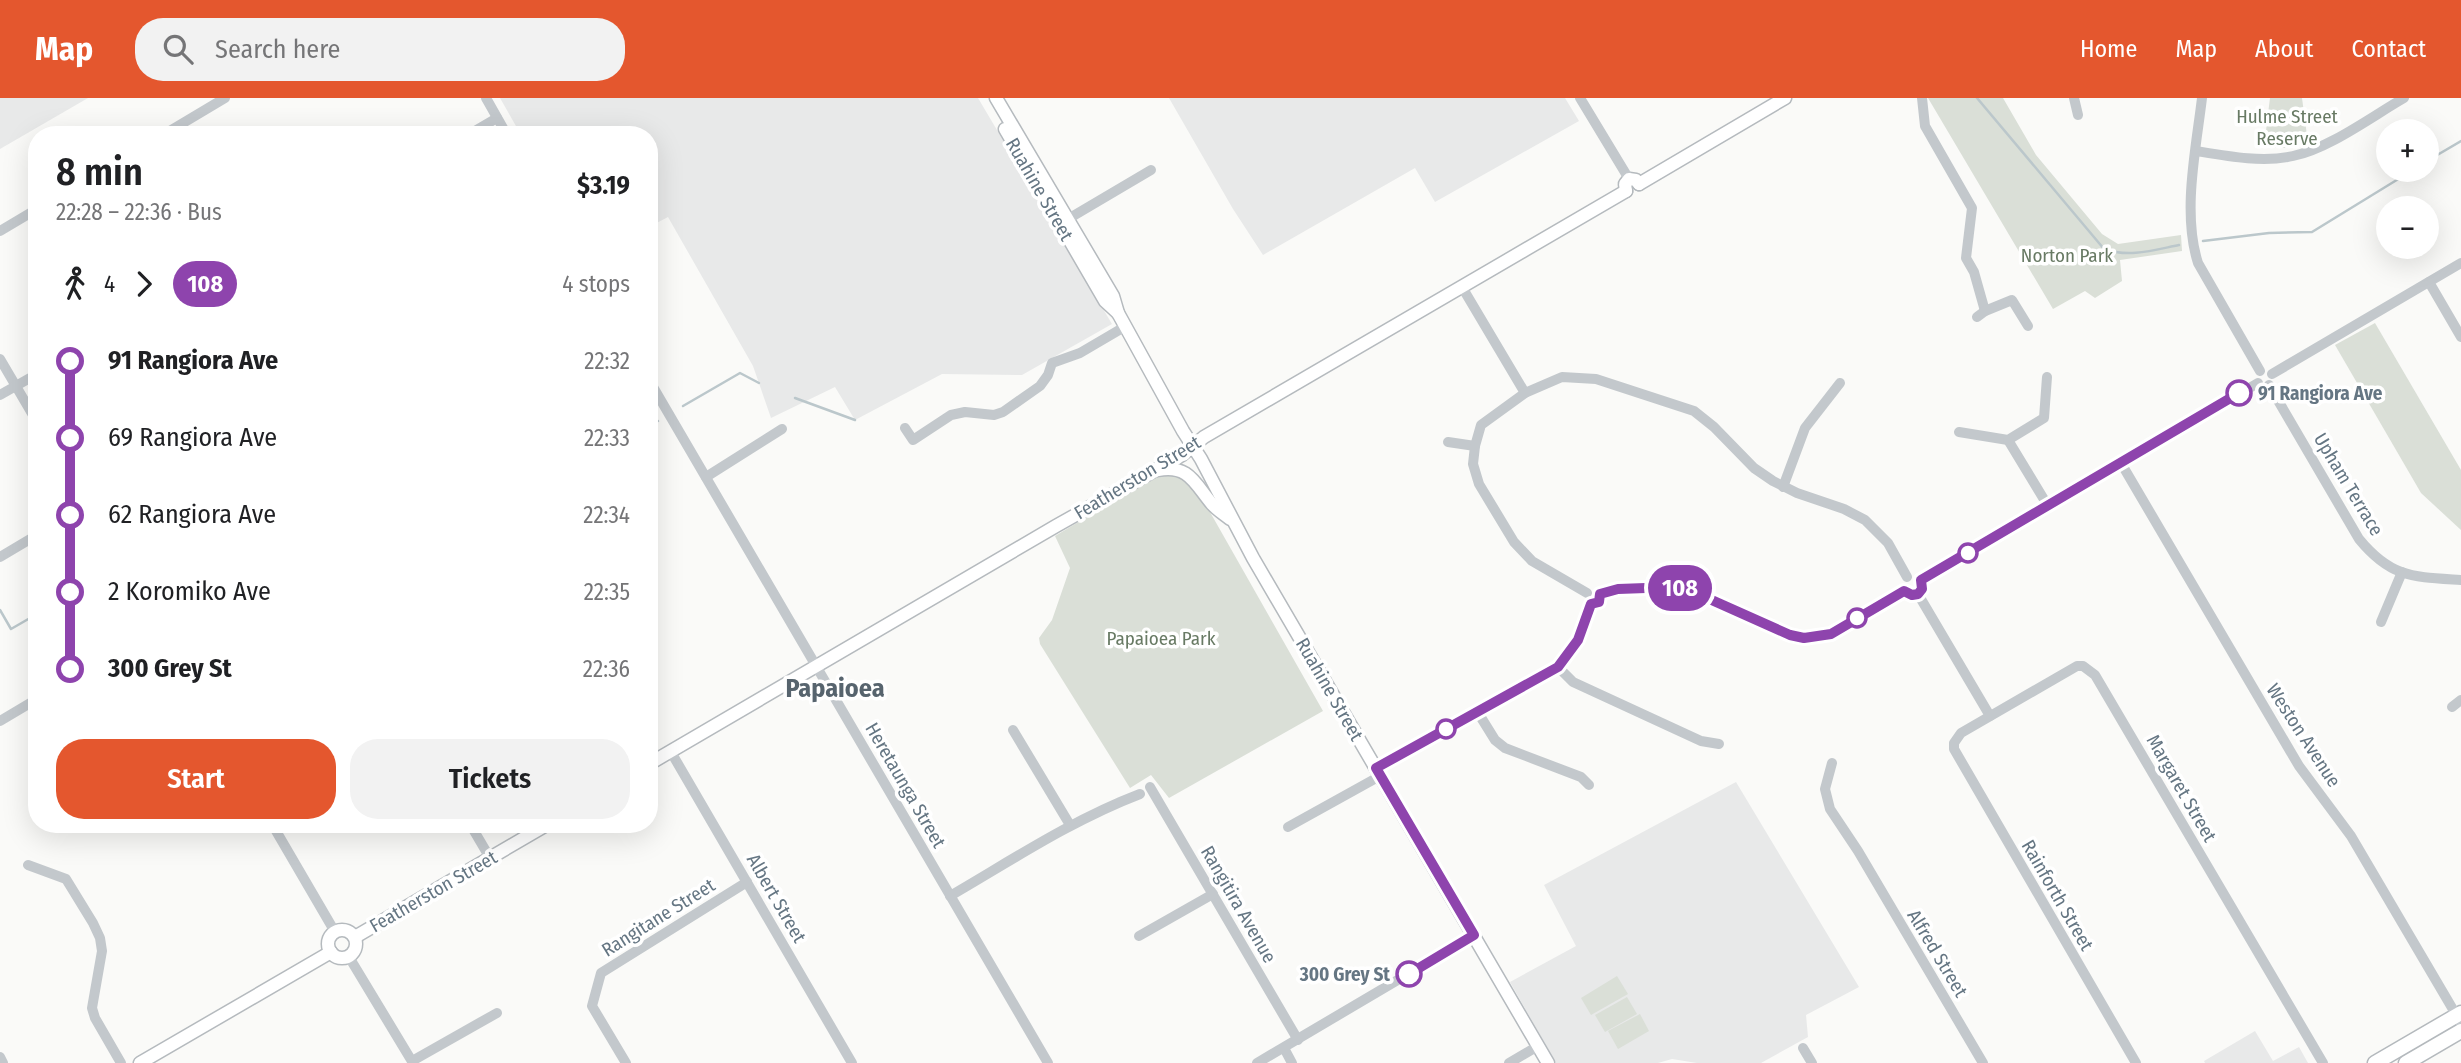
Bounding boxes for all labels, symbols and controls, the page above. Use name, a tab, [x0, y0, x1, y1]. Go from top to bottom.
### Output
search box	[135, 18, 625, 81]
text: Map	[35, 29, 93, 69]
icon: search	[159, 30, 197, 68]
text: Search here	[215, 34, 340, 65]
text: Home	[2080, 35, 2137, 63]
text: Map	[2175, 35, 2217, 63]
text: About	[2255, 35, 2313, 63]
text: Contact	[2351, 35, 2426, 63]
park label: Hulme Street Reserve	[2236, 105, 2339, 150]
map controls	[2376, 119, 2439, 259]
button: +	[2376, 119, 2439, 182]
street label: Ruahine Street	[1001, 134, 1079, 245]
text: 8 min	[56, 149, 143, 195]
text: $3.19	[577, 170, 630, 201]
button: −	[2376, 196, 2439, 259]
text: 22:28 – 22:36 · Bus	[56, 198, 222, 226]
park label: Norton Park	[2021, 244, 2113, 267]
icon: walk	[56, 265, 94, 303]
icon: forward	[125, 265, 163, 303]
text: 4	[104, 270, 115, 298]
text: 108	[187, 270, 223, 298]
text: 4 stops	[562, 270, 630, 298]
text: 91 Rangiora Ave	[108, 345, 278, 376]
text: 22:32	[584, 347, 630, 375]
marker: 91 Rangiora Ave	[2226, 380, 2252, 406]
place label: 91 Rangiora Ave	[2258, 382, 2383, 405]
text: 69 Rangiora Ave	[108, 422, 277, 453]
text: 22:33	[584, 424, 630, 452]
street label: Upham Terrace	[2309, 429, 2388, 540]
street label: Featherston Street	[1070, 430, 1205, 524]
text: 62 Rangiora Ave	[108, 499, 276, 530]
text: 22:34	[583, 501, 630, 529]
unlabelled marker	[1958, 543, 1978, 563]
line badge: 108	[1640, 565, 1720, 611]
text: 108	[1662, 574, 1698, 602]
text: 2 Koromiko Ave	[108, 576, 271, 607]
text: 22:35	[584, 578, 630, 606]
unlabelled marker	[1847, 608, 1867, 628]
park label: Papaioea Park	[1106, 627, 1216, 650]
street label: Ruahine Street	[1291, 634, 1369, 745]
text: 300 Grey St	[108, 653, 232, 684]
text: 22:36	[583, 655, 630, 683]
district label: Papaioea	[785, 673, 885, 704]
street label: Weston Avenue	[2262, 679, 2346, 791]
street label: Heretaunga Street	[860, 719, 951, 853]
unlabelled marker	[1436, 719, 1456, 739]
street label: Margaret Street	[2142, 731, 2222, 847]
button: Start	[56, 739, 336, 819]
button: Tickets	[350, 739, 630, 819]
street label: Rainforth Street	[2017, 836, 2099, 955]
street label: Rangitira Avenue	[1196, 842, 1281, 967]
street label: Featherston Street	[365, 845, 502, 937]
street label: Albert Street	[742, 850, 812, 947]
street label: Rangitane Street	[597, 873, 720, 961]
street label: Alfred Street	[1903, 905, 1973, 1002]
marker: 300 Grey St	[1396, 961, 1422, 987]
place label: 300 Grey St	[1299, 963, 1390, 986]

